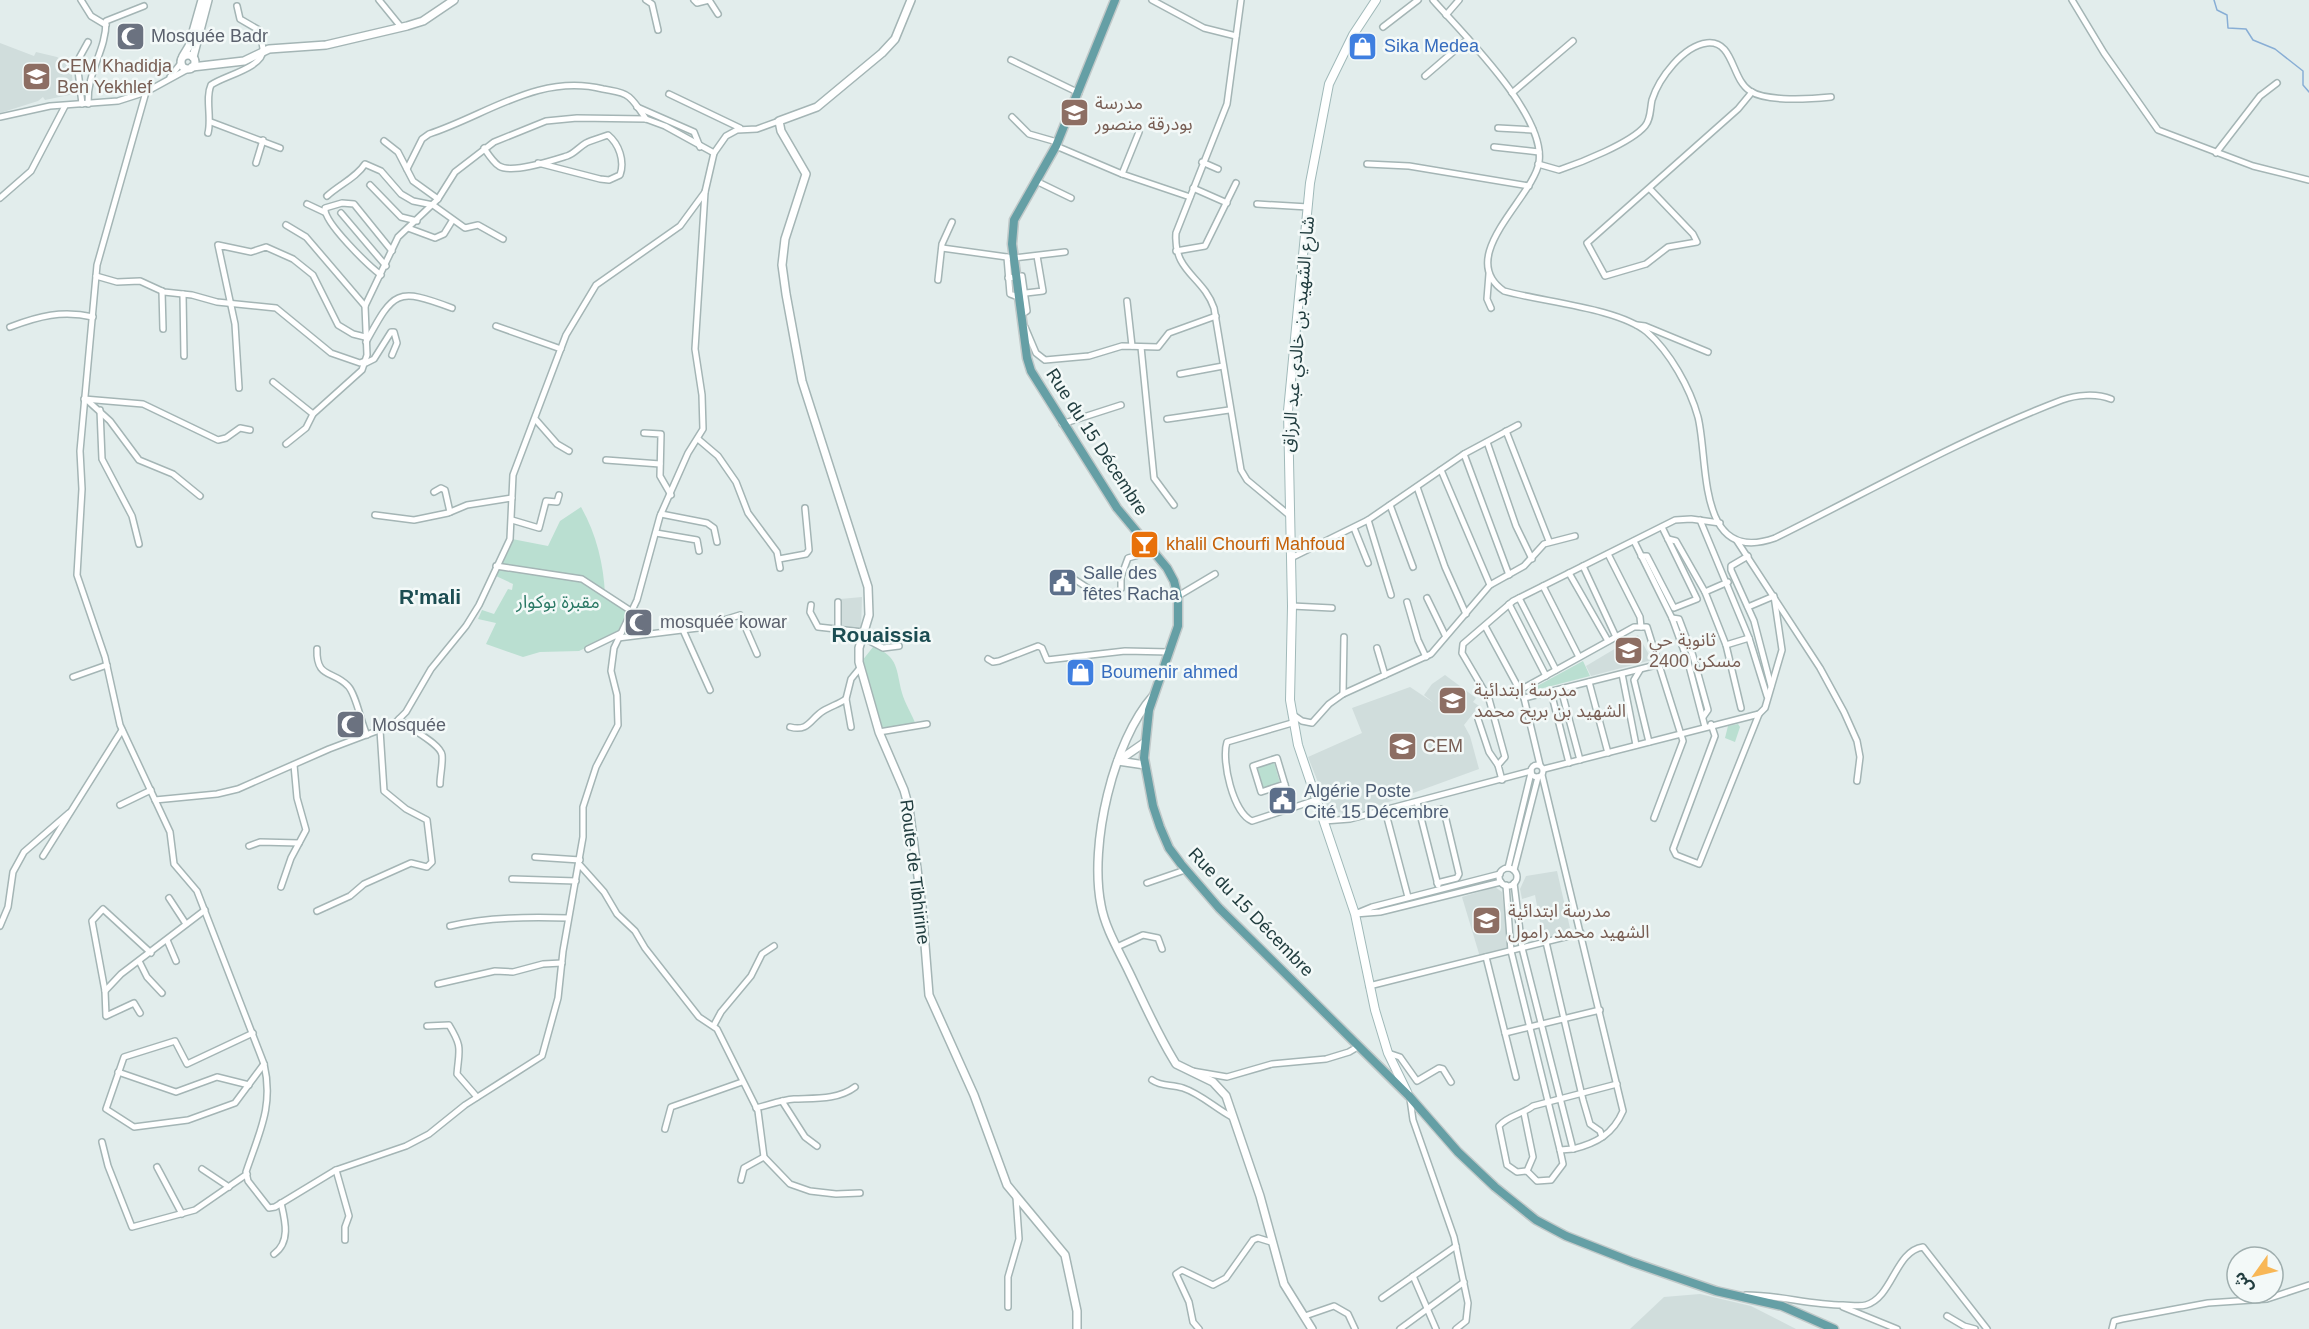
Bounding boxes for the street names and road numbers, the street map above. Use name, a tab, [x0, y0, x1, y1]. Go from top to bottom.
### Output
street label: شارع الشهيد بن خالدي عبد الرزاق	[1278, 215, 1322, 453]
street label: Rue du 15 Décembre	[1042, 365, 1152, 519]
street label: Route de Tibhirine	[896, 798, 934, 946]
street label: Rue du 15 Décembre	[1184, 844, 1318, 980]

